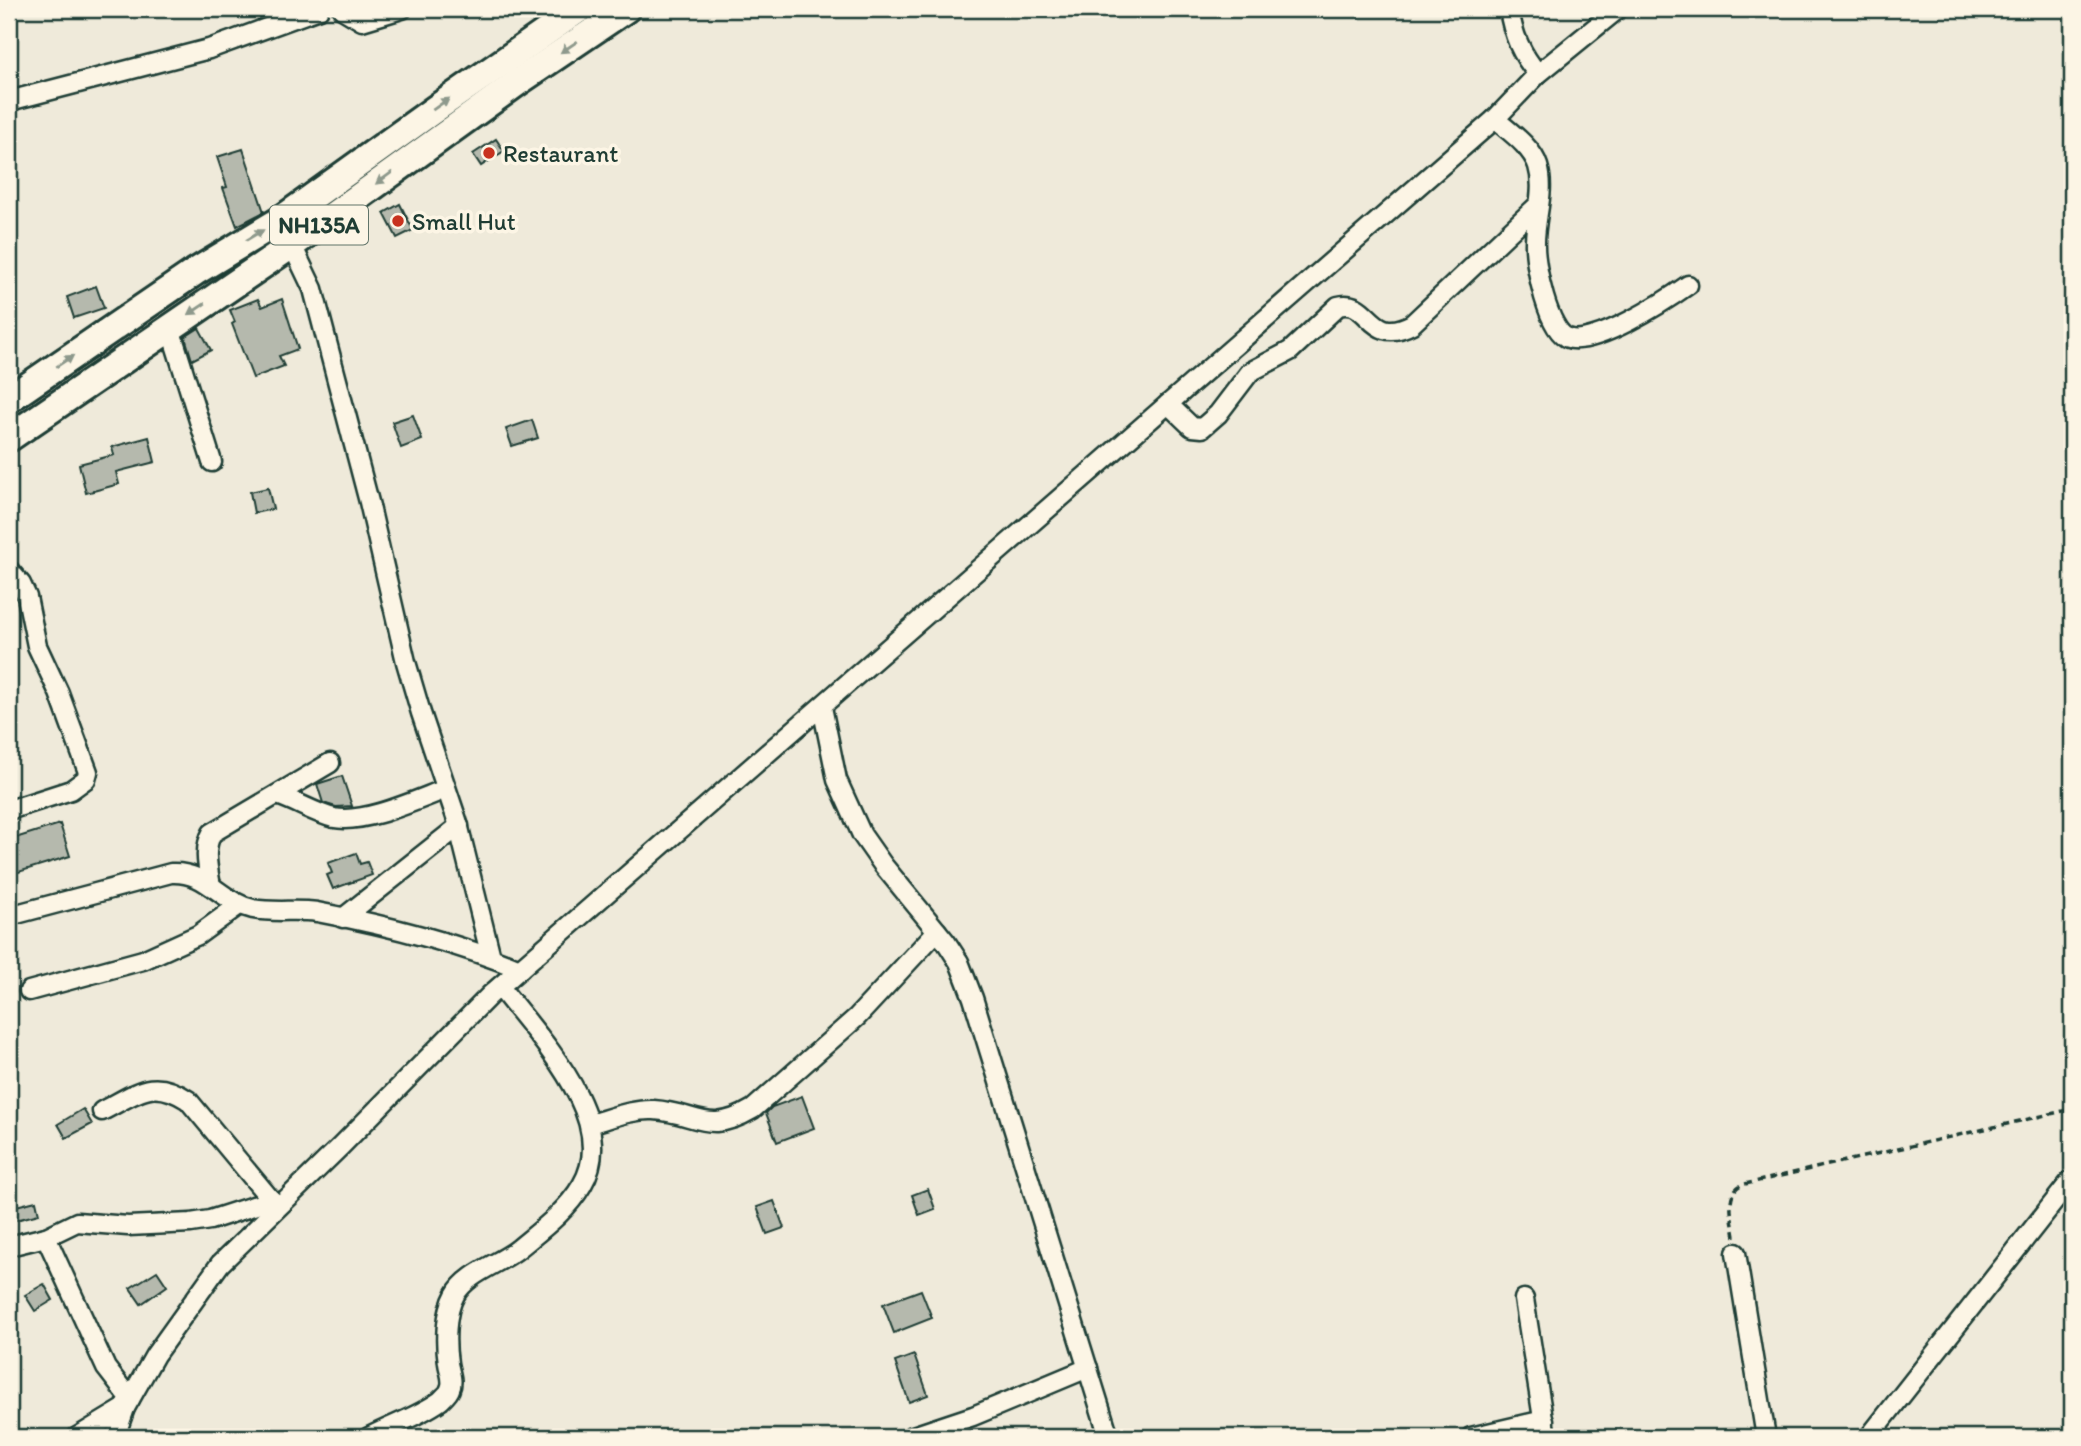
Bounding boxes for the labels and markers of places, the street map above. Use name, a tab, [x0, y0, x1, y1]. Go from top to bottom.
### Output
place label: Restaurant	[503, 139, 618, 168]
marker: Restaurant	[481, 145, 497, 161]
place label: Small Hut	[412, 207, 516, 236]
marker: Small Hut	[390, 213, 406, 229]

